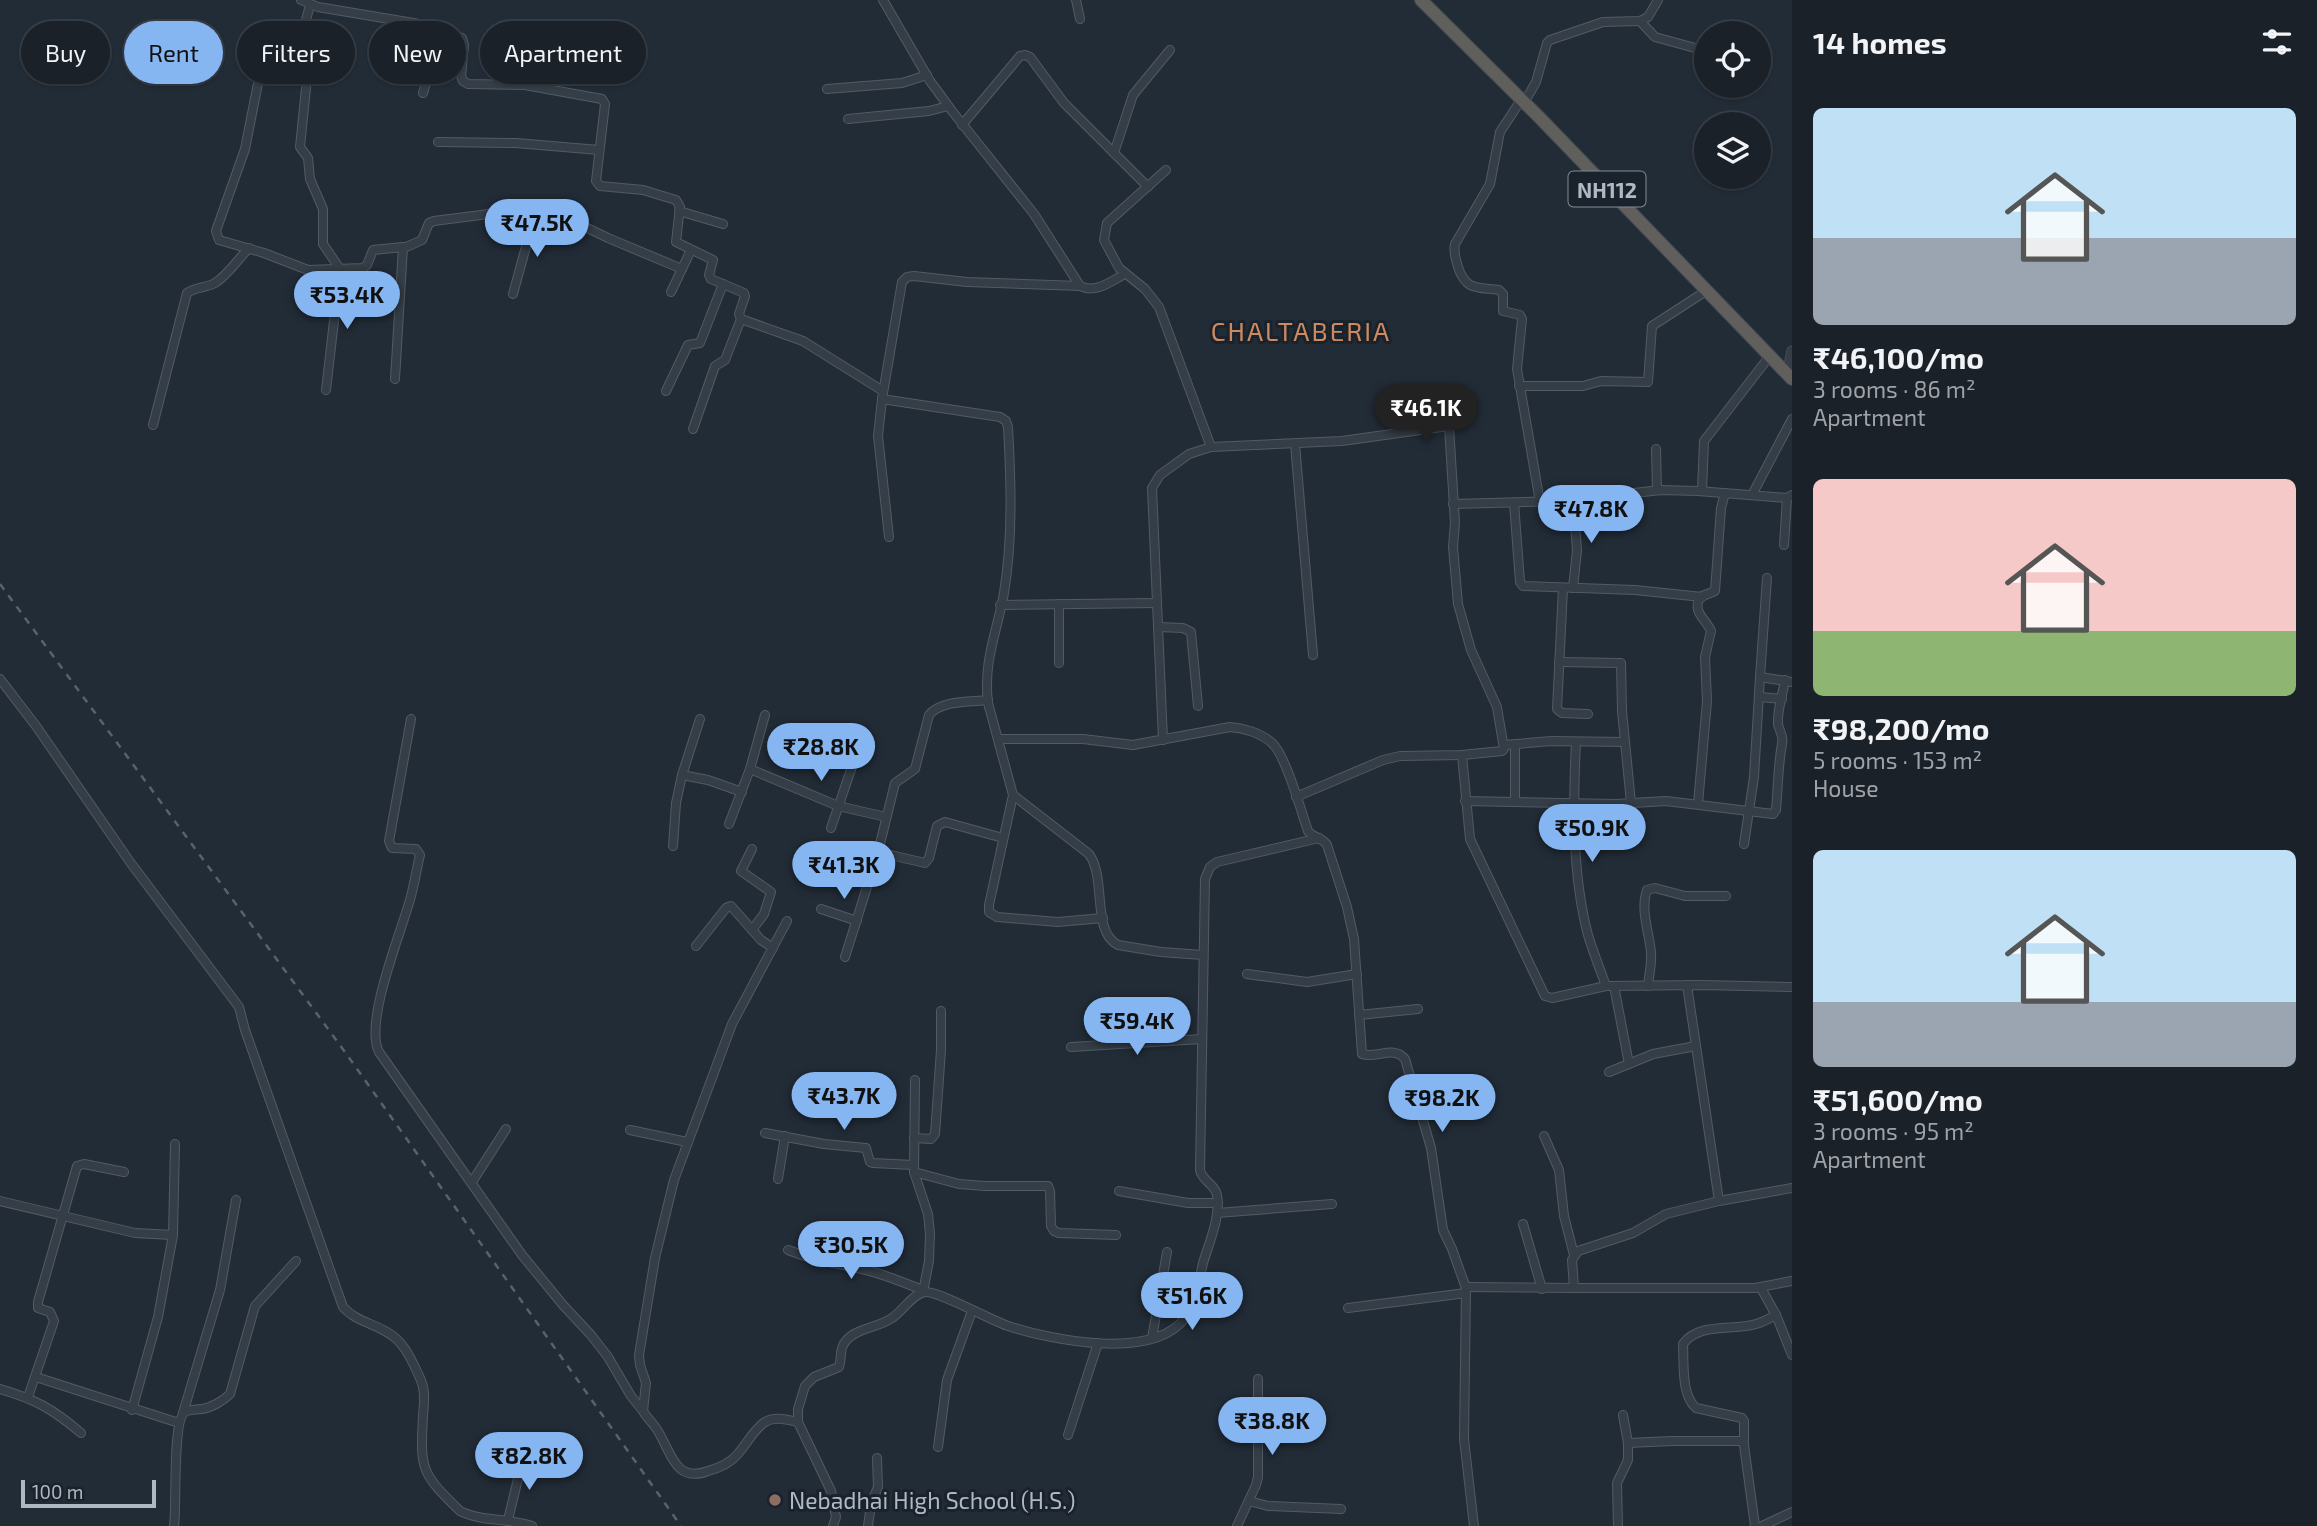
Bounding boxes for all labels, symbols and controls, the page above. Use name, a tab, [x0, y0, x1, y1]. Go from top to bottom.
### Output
chip: Buy	[21, 21, 110, 84]
chip: Rent	[124, 21, 223, 84]
chip: Filters	[237, 21, 355, 84]
chip: New	[369, 21, 466, 84]
chip: Apartment	[480, 21, 646, 84]
map controls	[1694, 21, 1771, 189]
button: locate	[1694, 21, 1771, 98]
icon: filters	[2258, 23, 2296, 61]
text: 14 homes	[1813, 24, 1947, 60]
button: layers	[1694, 112, 1771, 189]
icon: home	[1992, 154, 2118, 280]
road number: NH112	[1568, 172, 1646, 206]
pin: ₹47.5K	[480, 200, 594, 259]
text: ₹47.5K	[501, 208, 573, 236]
pin: ₹53.4K	[290, 272, 404, 331]
text: ₹53.4K	[310, 280, 384, 308]
district label: CHALTABERIA	[1211, 315, 1391, 346]
text: ₹46,100/mo	[1813, 339, 1984, 375]
text: 3 rooms · 86 m²	[1813, 375, 1975, 403]
pin: ₹46.1K	[1369, 384, 1483, 444]
text: ₹46.1K	[1391, 393, 1461, 421]
text: Apartment	[1813, 403, 1926, 431]
pin: ₹47.8K	[1534, 486, 1648, 545]
text: ₹47.8K	[1554, 494, 1628, 522]
icon: home	[1992, 525, 2118, 651]
text: ₹98,200/mo	[1813, 710, 1989, 746]
pin: ₹28.8K	[764, 724, 878, 783]
text: ₹28.8K	[783, 732, 859, 760]
text: 5 rooms · 153 m²	[1813, 746, 1982, 774]
text: House	[1813, 774, 1879, 802]
pin: ₹50.9K	[1535, 804, 1649, 864]
text: ₹50.9K	[1555, 813, 1629, 841]
pin: ₹41.3K	[787, 842, 901, 901]
text: ₹41.3K	[808, 850, 880, 878]
icon: home	[1992, 896, 2118, 1022]
pin: ₹59.4K	[1080, 998, 1194, 1057]
text: ₹59.4K	[1100, 1006, 1174, 1034]
pin: ₹43.7K	[787, 1072, 901, 1132]
pin: ₹98.2K	[1385, 1074, 1499, 1134]
text: ₹43.7K	[808, 1081, 880, 1109]
text: ₹51,600/mo	[1813, 1081, 1983, 1117]
text: ₹98.2K	[1404, 1083, 1480, 1111]
text: 3 rooms · 95 m²	[1813, 1117, 1974, 1145]
text: Apartment	[1813, 1145, 1926, 1173]
pin: ₹30.5K	[794, 1222, 908, 1281]
text: ₹30.5K	[814, 1230, 888, 1258]
pin: ₹51.6K	[1135, 1272, 1249, 1332]
text: ₹51.6K	[1157, 1281, 1227, 1309]
pin: ₹38.8K	[1215, 1398, 1329, 1457]
text: ₹38.8K	[1234, 1406, 1310, 1434]
pin: ₹82.8K	[472, 1432, 586, 1492]
text: ₹82.8K	[491, 1441, 567, 1469]
scale bar	[21, 1477, 156, 1509]
text: 100 m	[32, 1480, 83, 1503]
place label: Nebadhai High School (H.S.)	[789, 1486, 1076, 1514]
marker: Nebadhai High School (H.S.)	[767, 1492, 783, 1508]

